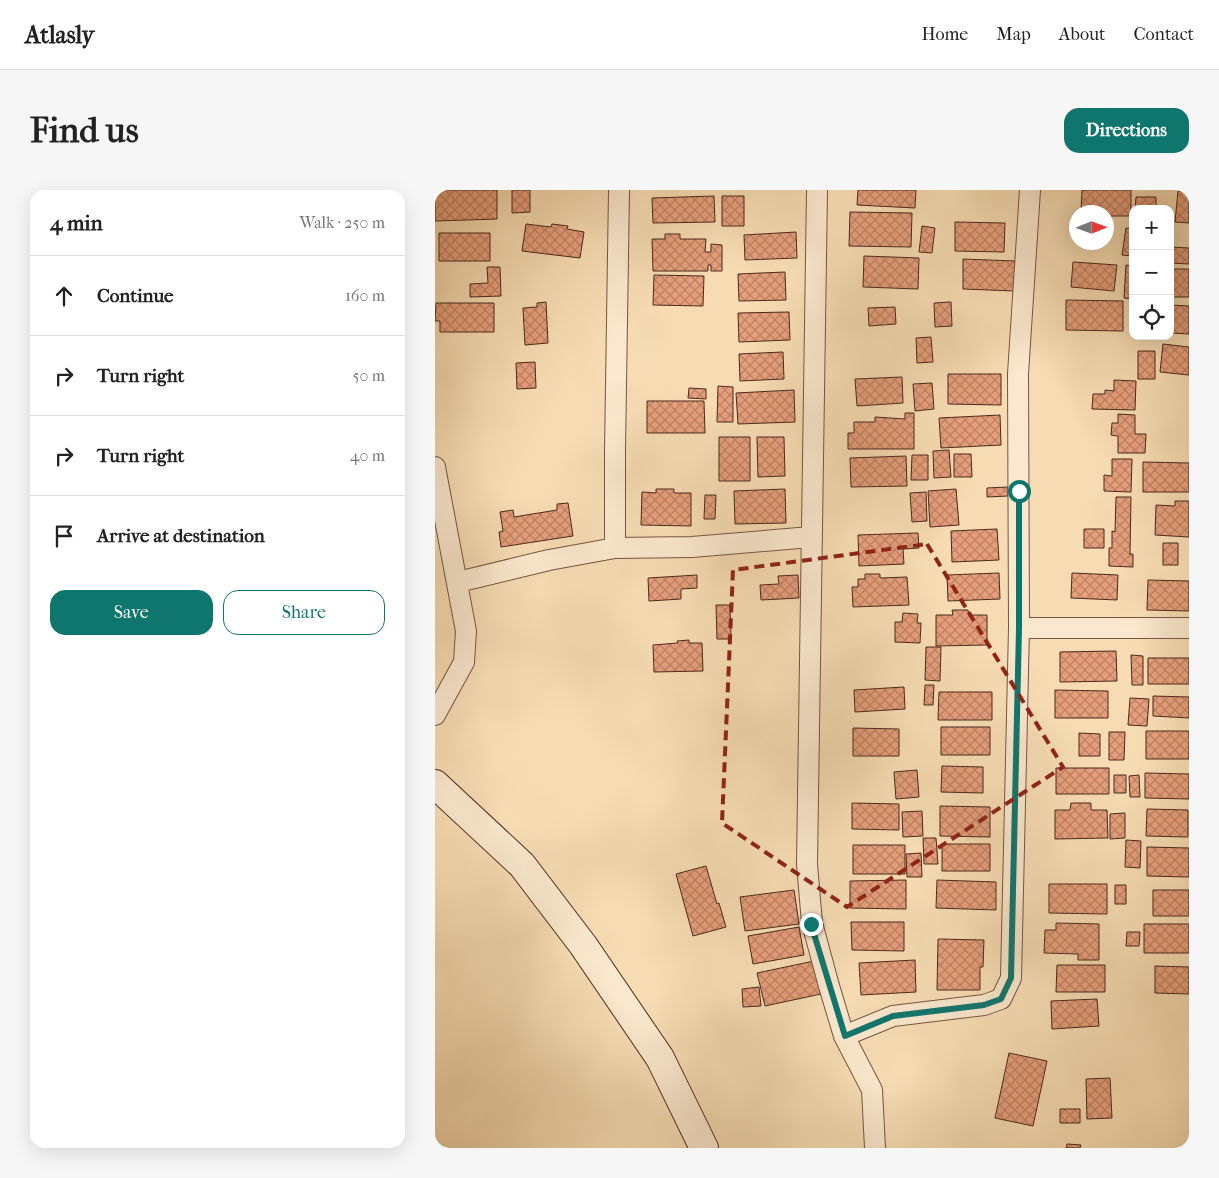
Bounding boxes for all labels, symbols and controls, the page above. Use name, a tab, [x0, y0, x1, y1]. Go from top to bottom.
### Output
text: Atlasly	[25, 21, 94, 49]
text: Home	[921, 24, 968, 45]
text: Map	[996, 24, 1031, 45]
text: About	[1059, 24, 1105, 45]
text: Contact	[1133, 24, 1194, 45]
button: Directions	[1064, 108, 1189, 153]
text: Find us	[30, 110, 139, 151]
north arrow	[1069, 205, 1114, 250]
map controls	[1129, 205, 1174, 340]
button: +	[1129, 205, 1174, 250]
text: 4 min	[50, 211, 103, 235]
text: Walk · 250 m	[300, 213, 385, 232]
button: −	[1129, 250, 1174, 295]
icon: ahead	[50, 282, 78, 310]
text: Continue	[97, 285, 173, 307]
text: 160 m	[345, 286, 385, 305]
button: locate	[1129, 295, 1174, 340]
icon: right	[50, 362, 78, 390]
text: Turn right	[97, 365, 184, 387]
text: 50 m	[353, 366, 385, 385]
icon: right	[50, 442, 78, 470]
text: Turn right	[97, 445, 184, 467]
text: 40 m	[350, 446, 385, 465]
route start	[1008, 480, 1031, 503]
icon: arrive	[50, 522, 78, 550]
text: Arrive at destination	[97, 525, 265, 547]
button: Save	[50, 590, 213, 635]
button: Share	[223, 590, 385, 635]
route end	[800, 913, 823, 936]

